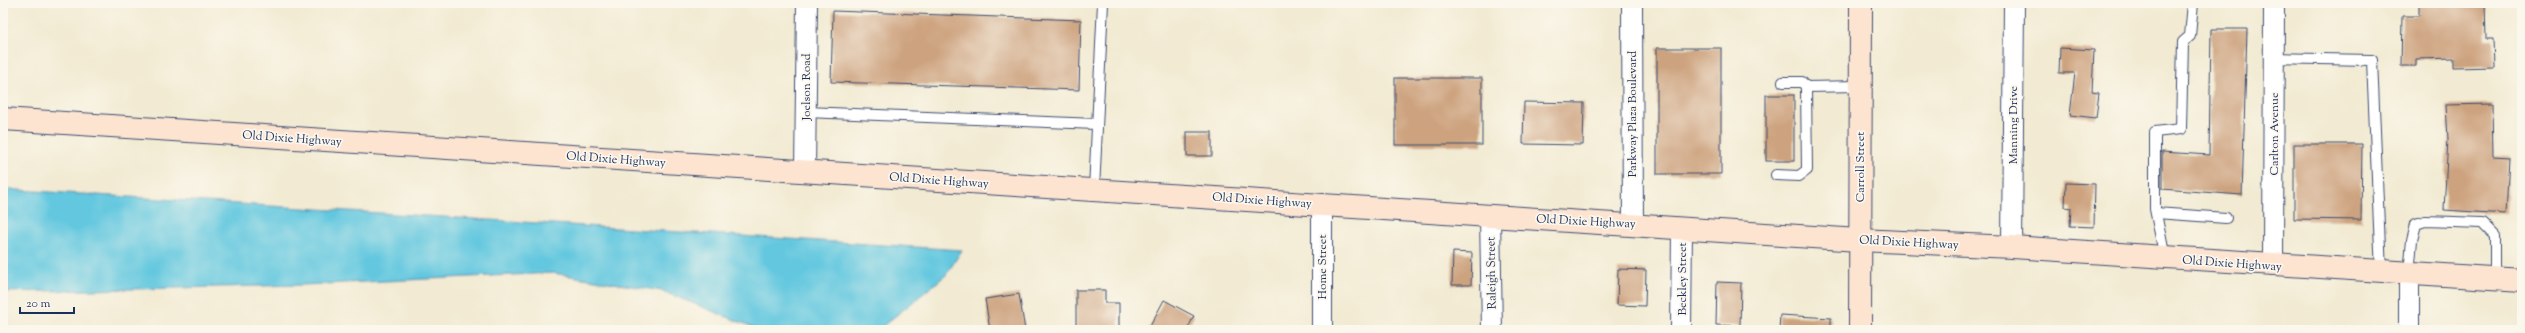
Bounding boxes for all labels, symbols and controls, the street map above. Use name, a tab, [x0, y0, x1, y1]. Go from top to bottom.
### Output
street label: Parkway Plaza Boulevard	[1624, 51, 1642, 177]
street label: Joelson Road	[798, 53, 816, 121]
street label: Manning Drive	[2005, 85, 2023, 164]
street label: Carlton Avenue	[2266, 92, 2284, 175]
street label: Old Dixie Highway	[242, 127, 342, 151]
street label: Carroll Street	[1852, 132, 1870, 202]
street label: Old Dixie Highway	[566, 148, 666, 172]
street label: Old Dixie Highway	[889, 169, 989, 193]
street label: Old Dixie Highway	[1212, 189, 1312, 213]
street label: Old Dixie Highway	[1536, 210, 1636, 234]
street label: Old Dixie Highway	[1859, 231, 1959, 255]
street label: Home Street	[1314, 235, 1332, 300]
street label: Raleigh Street	[1482, 236, 1502, 310]
street label: Beckley Street	[1674, 242, 1692, 316]
street label: Old Dixie Highway	[2182, 252, 2282, 276]
scale bar	[20, 289, 74, 315]
text: 20 m	[26, 295, 51, 313]

